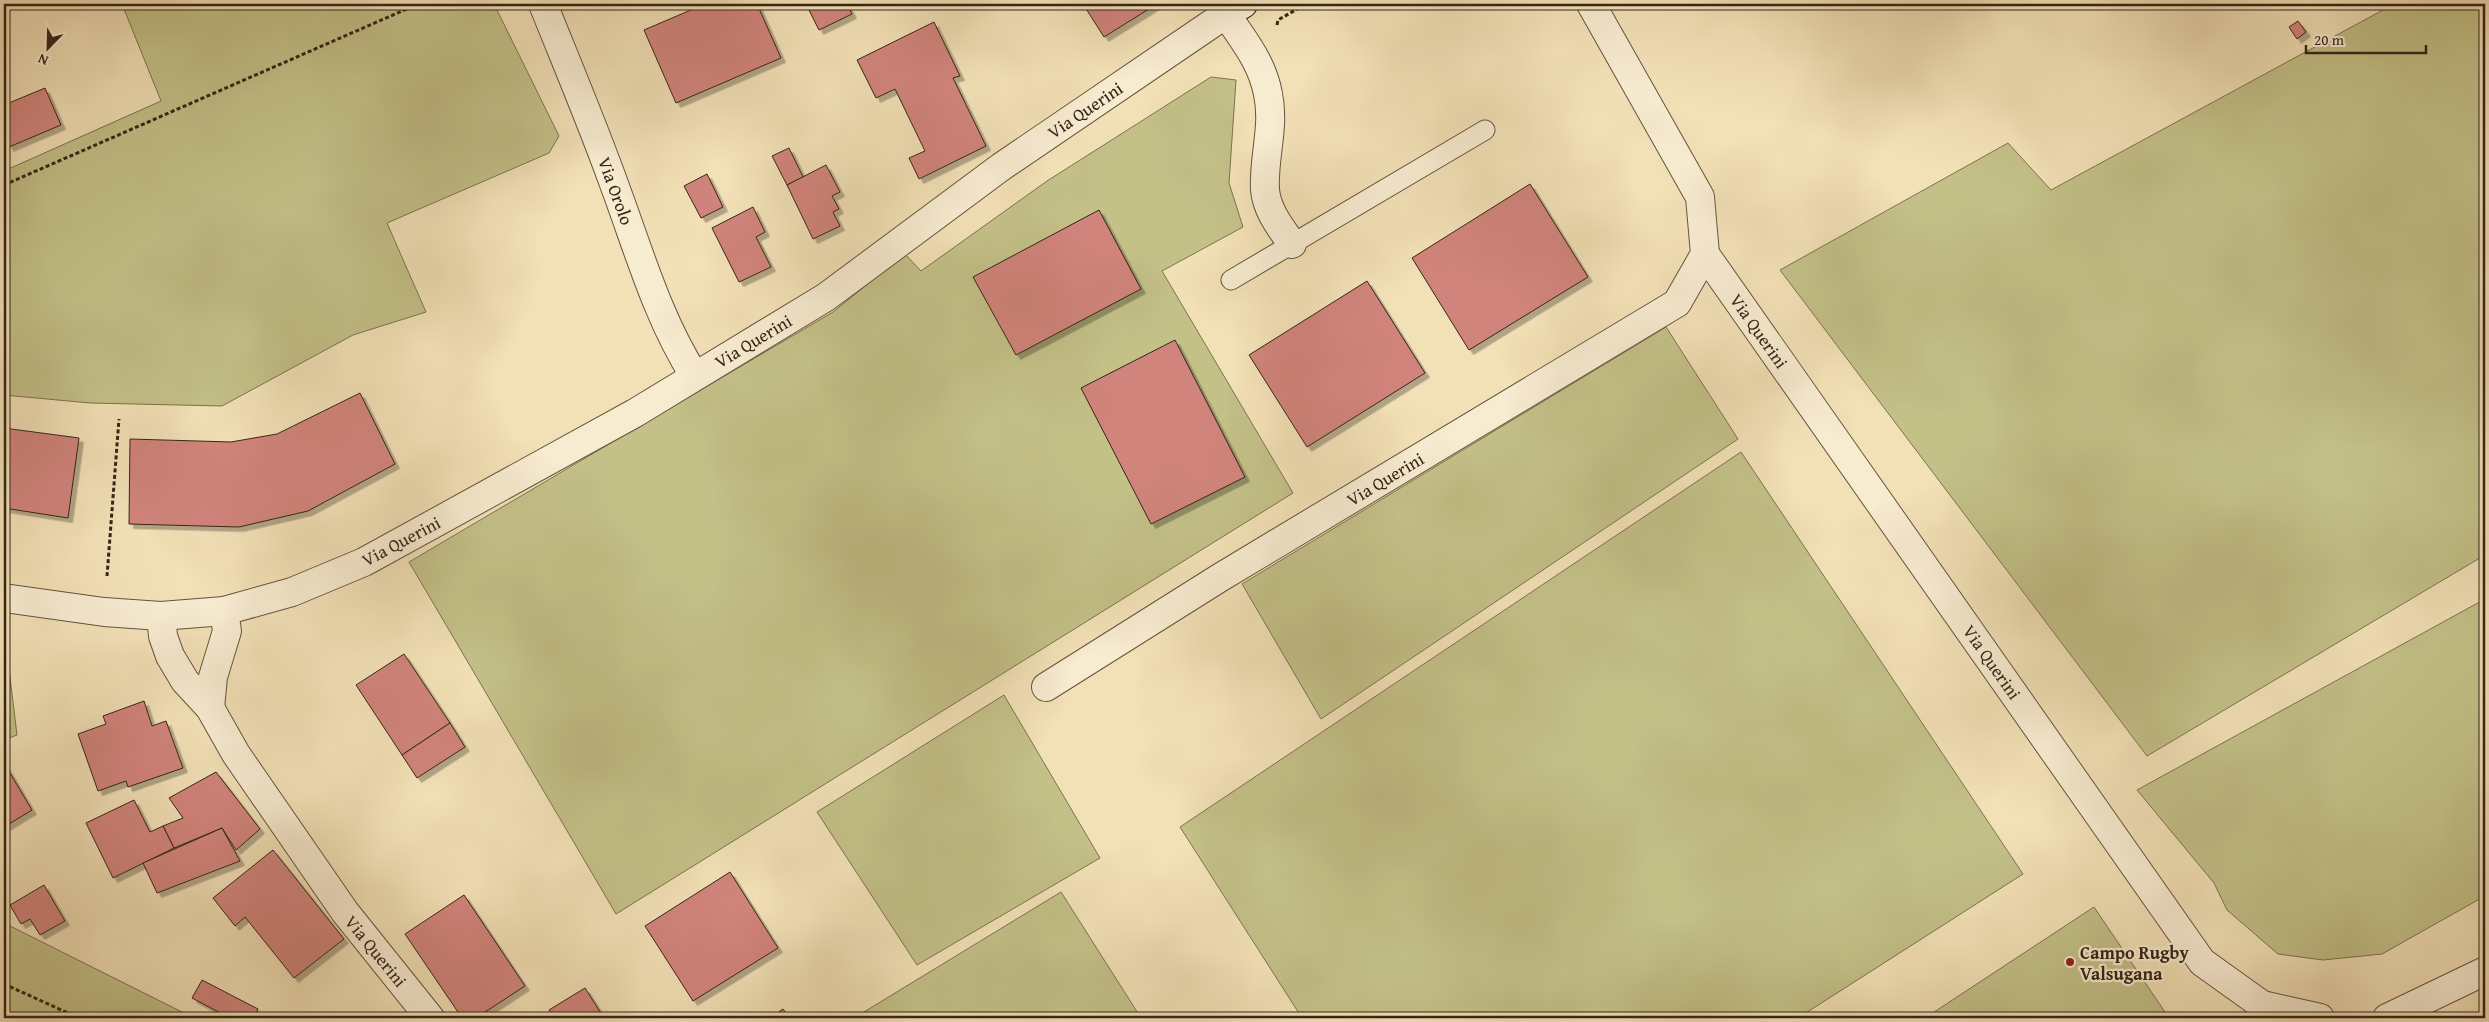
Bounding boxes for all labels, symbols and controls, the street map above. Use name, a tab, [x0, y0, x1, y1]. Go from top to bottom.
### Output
north arrow	[22, 22, 72, 72]
scale bar	[2306, 22, 2426, 54]
text: 20 m	[2314, 29, 2345, 50]
text: N	[34, 49, 51, 71]
street label: Via Querini	[1042, 75, 1128, 145]
street label: Via Orolo	[591, 153, 641, 229]
street label: Via Querini	[1723, 288, 1795, 374]
street label: Via Querini	[709, 307, 797, 375]
street label: Via Querini	[1341, 445, 1429, 513]
street label: Via Querini	[357, 509, 445, 573]
street label: Via Querini	[1956, 619, 2028, 705]
street label: Via Querini	[338, 909, 414, 993]
place label: Campo Rugby Valsugana	[2080, 939, 2189, 987]
marker: Campo Rugby Valsugana	[2064, 956, 2076, 968]

